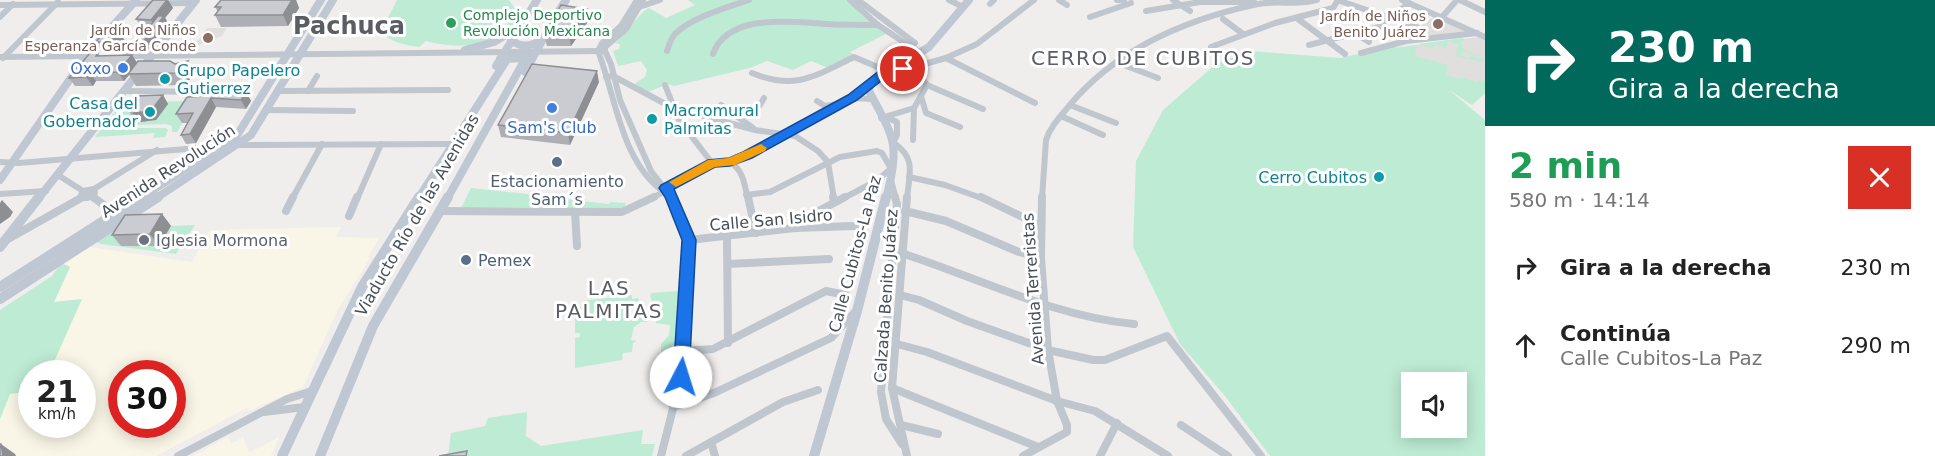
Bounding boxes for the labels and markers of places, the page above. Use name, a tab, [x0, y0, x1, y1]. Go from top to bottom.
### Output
place label: Complejo Deportivo Revolución Mexicana	[463, 7, 610, 39]
place label: Jardín de Niños Benito Juárez	[1320, 8, 1426, 40]
marker: Complejo Deportivo Revolución Mexicana	[444, 16, 458, 30]
marker: Jardín de Niños Benito Juárez	[1431, 17, 1445, 31]
place label: Jardín de Niños Esperanza García Conde	[25, 22, 196, 54]
marker: Jardín de Niños Esperanza García Conde	[201, 31, 215, 45]
pin	[877, 43, 928, 94]
place label: Oxxo	[70, 59, 111, 78]
marker: Oxxo	[116, 61, 130, 75]
place label: Grupo Papelero Gutierrez	[177, 61, 300, 98]
marker: Grupo Papelero Gutierrez	[158, 72, 172, 86]
place label: Casa del Gobernador	[43, 94, 138, 131]
marker: Sam's Club	[545, 101, 559, 115]
place label: Macromural Palmitas	[664, 101, 759, 138]
marker: Casa del Gobernador	[143, 105, 157, 119]
marker: Macromural Palmitas	[645, 112, 659, 126]
place label: Sam's Club	[507, 118, 597, 137]
marker: Estacionamiento Sam´s	[550, 155, 564, 169]
place label: Cerro Cubitos	[1258, 168, 1367, 187]
marker: Cerro Cubitos	[1372, 170, 1386, 184]
place label: Estacionamiento Sam´s	[490, 172, 624, 209]
place label: Iglesia Mormona	[156, 231, 288, 250]
marker: Iglesia Mormona	[137, 233, 151, 247]
place label: Pemex	[478, 251, 532, 270]
marker: Pemex	[459, 253, 473, 267]

